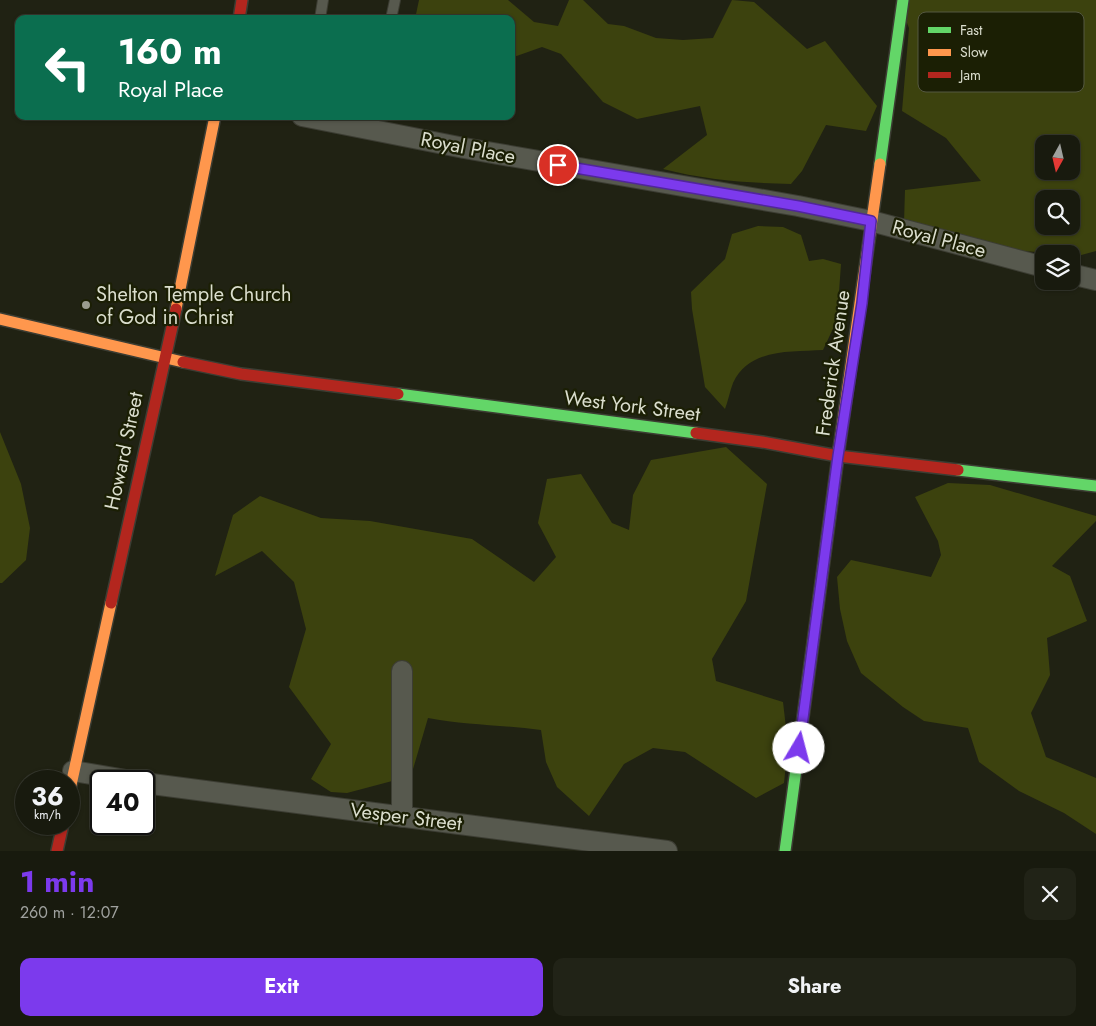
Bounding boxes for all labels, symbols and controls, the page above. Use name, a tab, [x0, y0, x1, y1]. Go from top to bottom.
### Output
legend	[918, 12, 1084, 92]
text: Fast	[960, 20, 983, 40]
text: 160 m	[118, 27, 222, 77]
icon: left	[35, 35, 100, 100]
text: Slow	[960, 42, 988, 62]
text: Jam	[958, 65, 981, 85]
text: Royal Place	[118, 73, 223, 105]
street label: Royal Place	[418, 125, 518, 171]
north arrow	[1035, 135, 1080, 180]
map controls	[1035, 135, 1080, 290]
pin	[537, 144, 579, 186]
icon: arrive	[544, 151, 572, 179]
button: search	[1035, 190, 1080, 235]
street label: Royal Place	[889, 213, 989, 265]
button: layers	[1035, 245, 1080, 290]
place label: Shelton Temple Church of God in Christ	[96, 280, 291, 332]
street label: Frederick Avenue	[808, 288, 858, 438]
marker: Shelton Temple Church of God in Christ	[80, 299, 92, 311]
street label: West York Street	[562, 383, 702, 429]
street label: Howard Street	[97, 389, 151, 513]
position arrow	[772, 721, 824, 773]
speed limit sign: 40	[90, 770, 155, 835]
text: 36	[31, 778, 64, 814]
street label: Vesper Street	[349, 796, 464, 838]
text: km/h	[34, 806, 61, 824]
text: 1 min	[20, 860, 94, 903]
button: close	[1024, 868, 1076, 920]
text: 260 m · 12:07	[20, 901, 119, 924]
button: Exit	[20, 958, 543, 1016]
button: Share	[553, 958, 1076, 1016]

